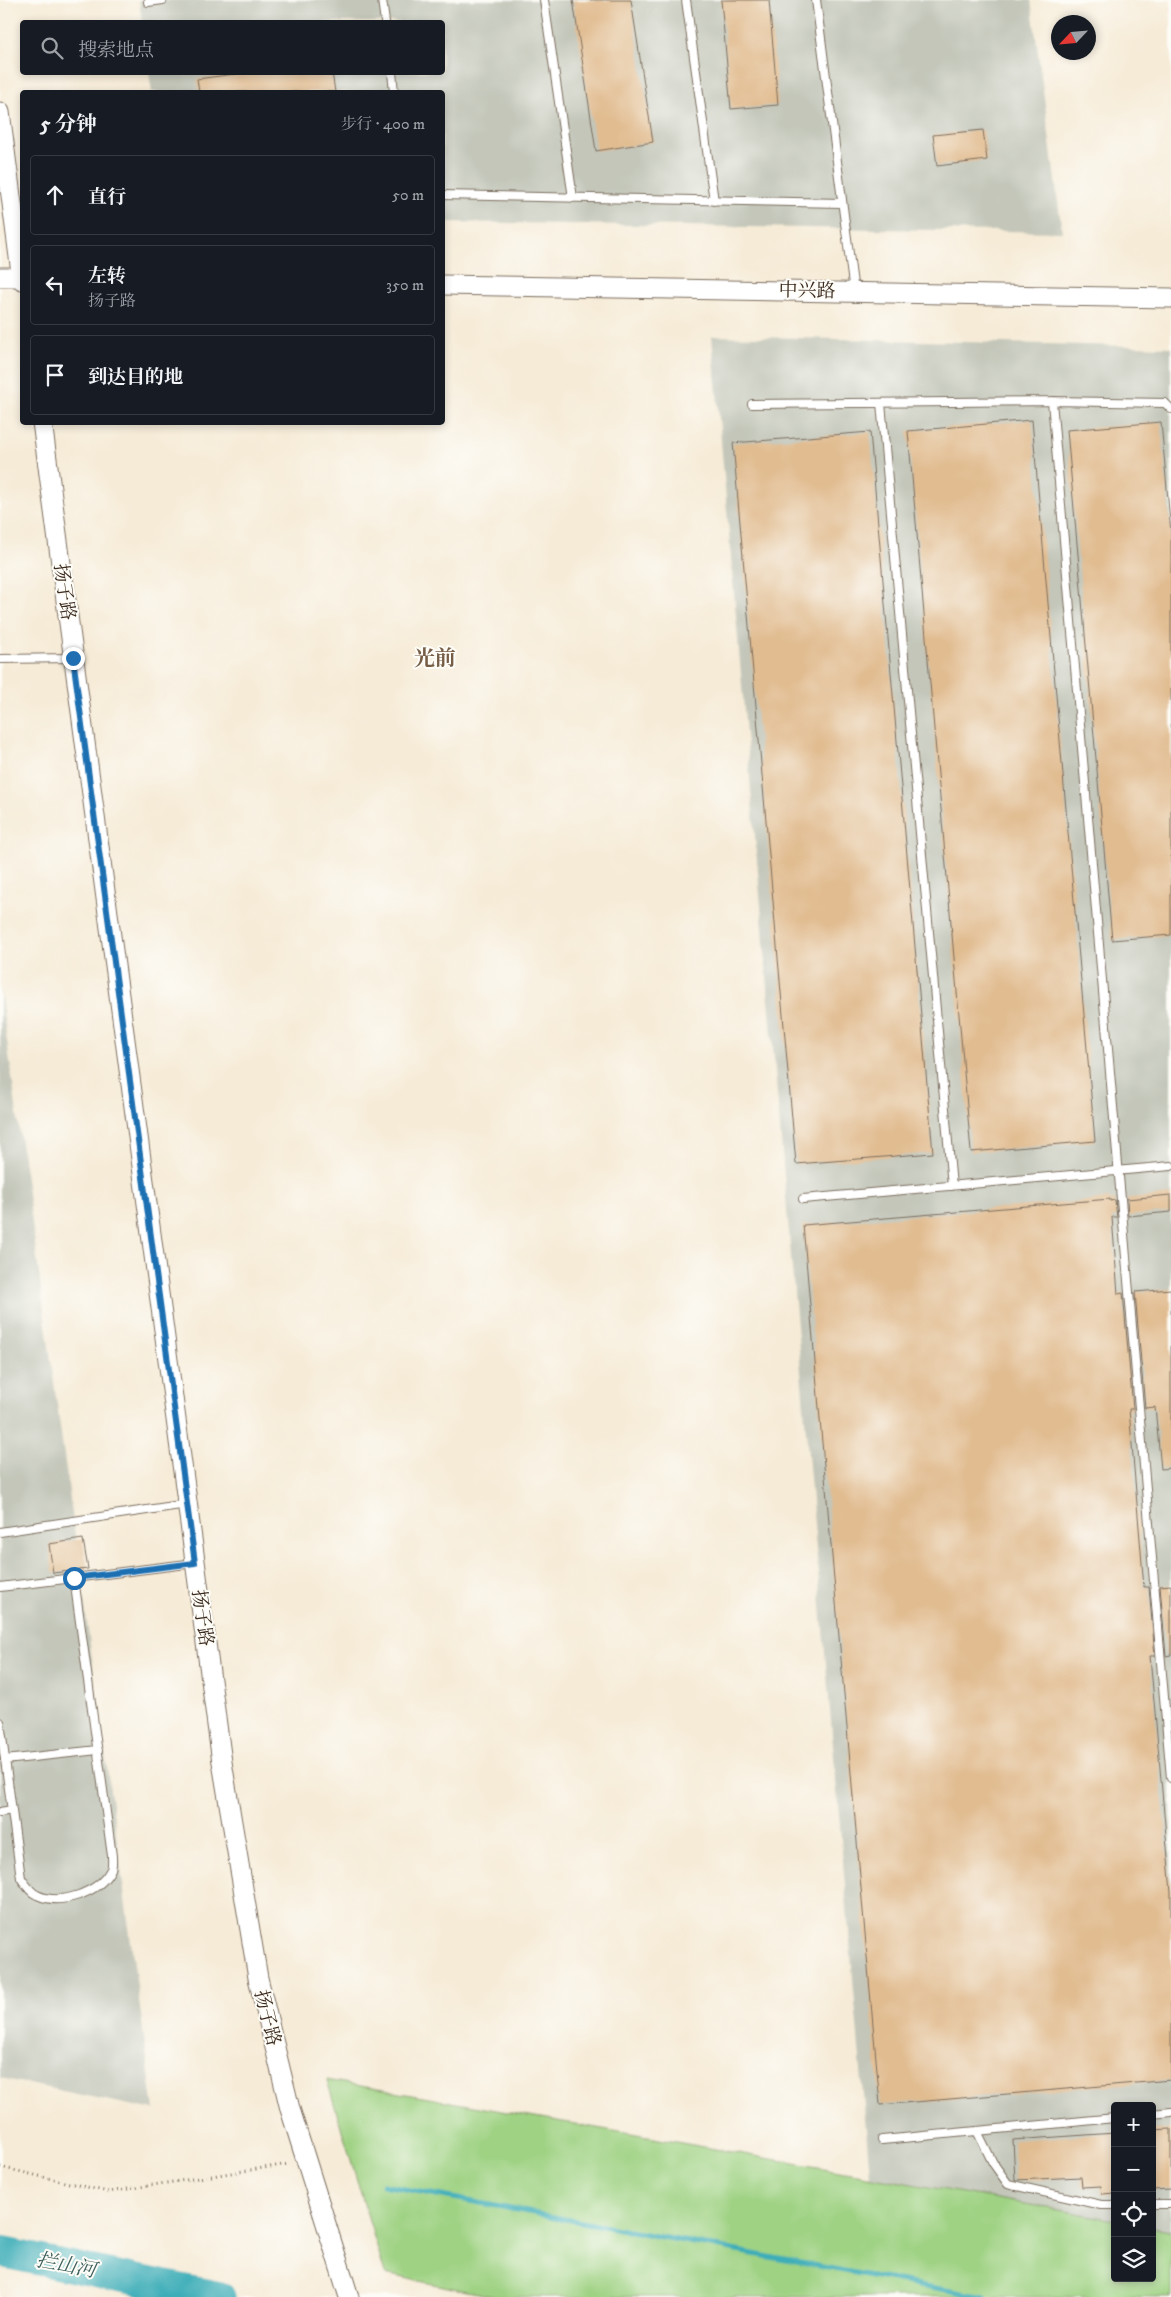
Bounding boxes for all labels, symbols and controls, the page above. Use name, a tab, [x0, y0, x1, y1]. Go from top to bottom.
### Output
north arrow	[1051, 15, 1096, 60]
search box	[20, 20, 445, 75]
icon: search	[38, 34, 66, 62]
text: 搜索地点	[78, 39, 154, 62]
text: 5 分钟	[40, 112, 97, 138]
text: 步行 · 400 m	[340, 114, 425, 134]
icon: ahead	[41, 181, 69, 209]
text: 50 m	[392, 185, 424, 205]
text: 直行	[88, 186, 126, 209]
text: 左转	[88, 265, 126, 288]
icon: left	[41, 271, 69, 299]
text: 350 m	[386, 275, 424, 295]
street label: 中兴路	[778, 279, 836, 303]
text: 扬子路	[88, 291, 136, 311]
icon: arrive	[41, 361, 69, 389]
text: 到达目的地	[88, 366, 183, 389]
street label: 扬子路	[49, 562, 79, 622]
district label: 光前	[414, 646, 456, 672]
route end	[62, 647, 85, 670]
route start	[63, 1567, 86, 1590]
street label: 扬子路	[187, 1588, 217, 1648]
street label: 扬子路	[249, 1988, 285, 2048]
map controls	[1111, 2102, 1156, 2282]
button: +	[1111, 2102, 1156, 2147]
button: −	[1111, 2147, 1156, 2192]
button: locate	[1111, 2192, 1156, 2237]
button: layers	[1111, 2237, 1156, 2282]
water label: 拦山河	[34, 2248, 101, 2285]

